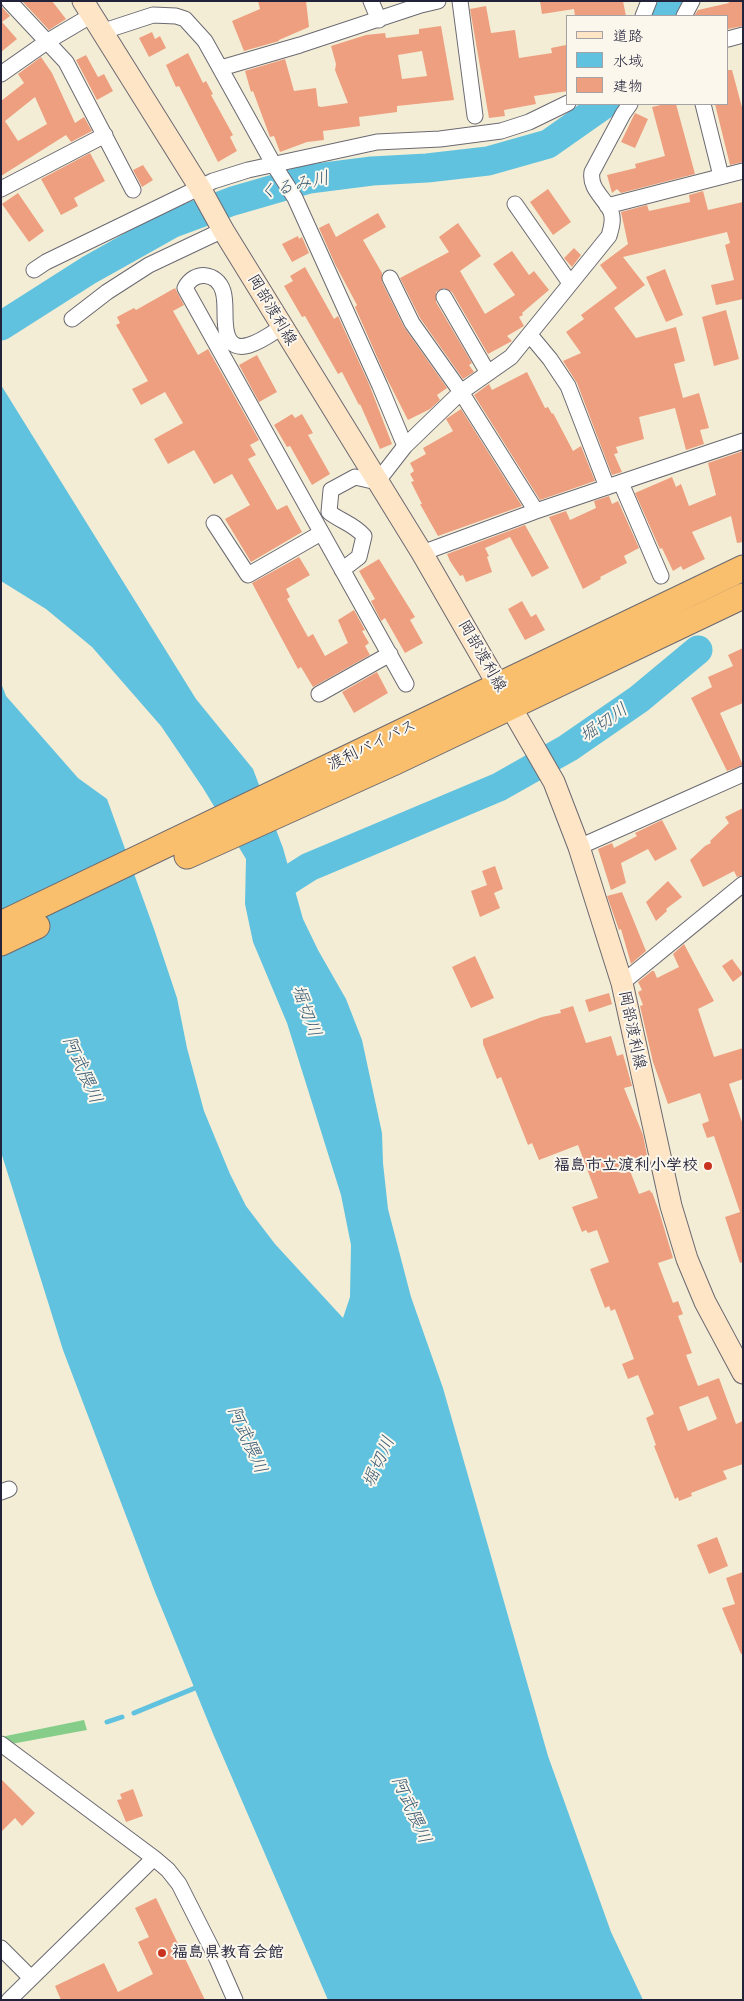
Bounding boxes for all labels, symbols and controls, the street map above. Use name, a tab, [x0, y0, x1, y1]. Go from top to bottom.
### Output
legend	[566, 15, 729, 105]
text: 道路	[613, 23, 643, 46]
text: 水域	[613, 48, 643, 71]
text: 建物	[613, 73, 643, 96]
water label: くるみ川	[256, 167, 332, 205]
street label: 岡部渡利線	[243, 271, 301, 349]
street label: 岡部渡利線	[454, 617, 510, 695]
water label: 堀切川	[576, 699, 632, 747]
street label: 渡利バイパス	[325, 715, 419, 775]
water label: 堀切川	[287, 982, 325, 1040]
street label: 岡部渡利線	[614, 989, 650, 1071]
water label: 阿武隈川	[57, 1033, 107, 1107]
place label: 福島市立渡利小学校	[554, 1156, 698, 1176]
marker: 福島市立渡利小学校	[702, 1160, 714, 1172]
water label: 阿武隈川	[222, 1403, 272, 1477]
water label: 堀切川	[358, 1433, 400, 1491]
water label: 阿武隈川	[386, 1773, 436, 1847]
place label: 福島県教育会館	[172, 1943, 284, 1963]
marker: 福島県教育会館	[156, 1947, 168, 1959]

